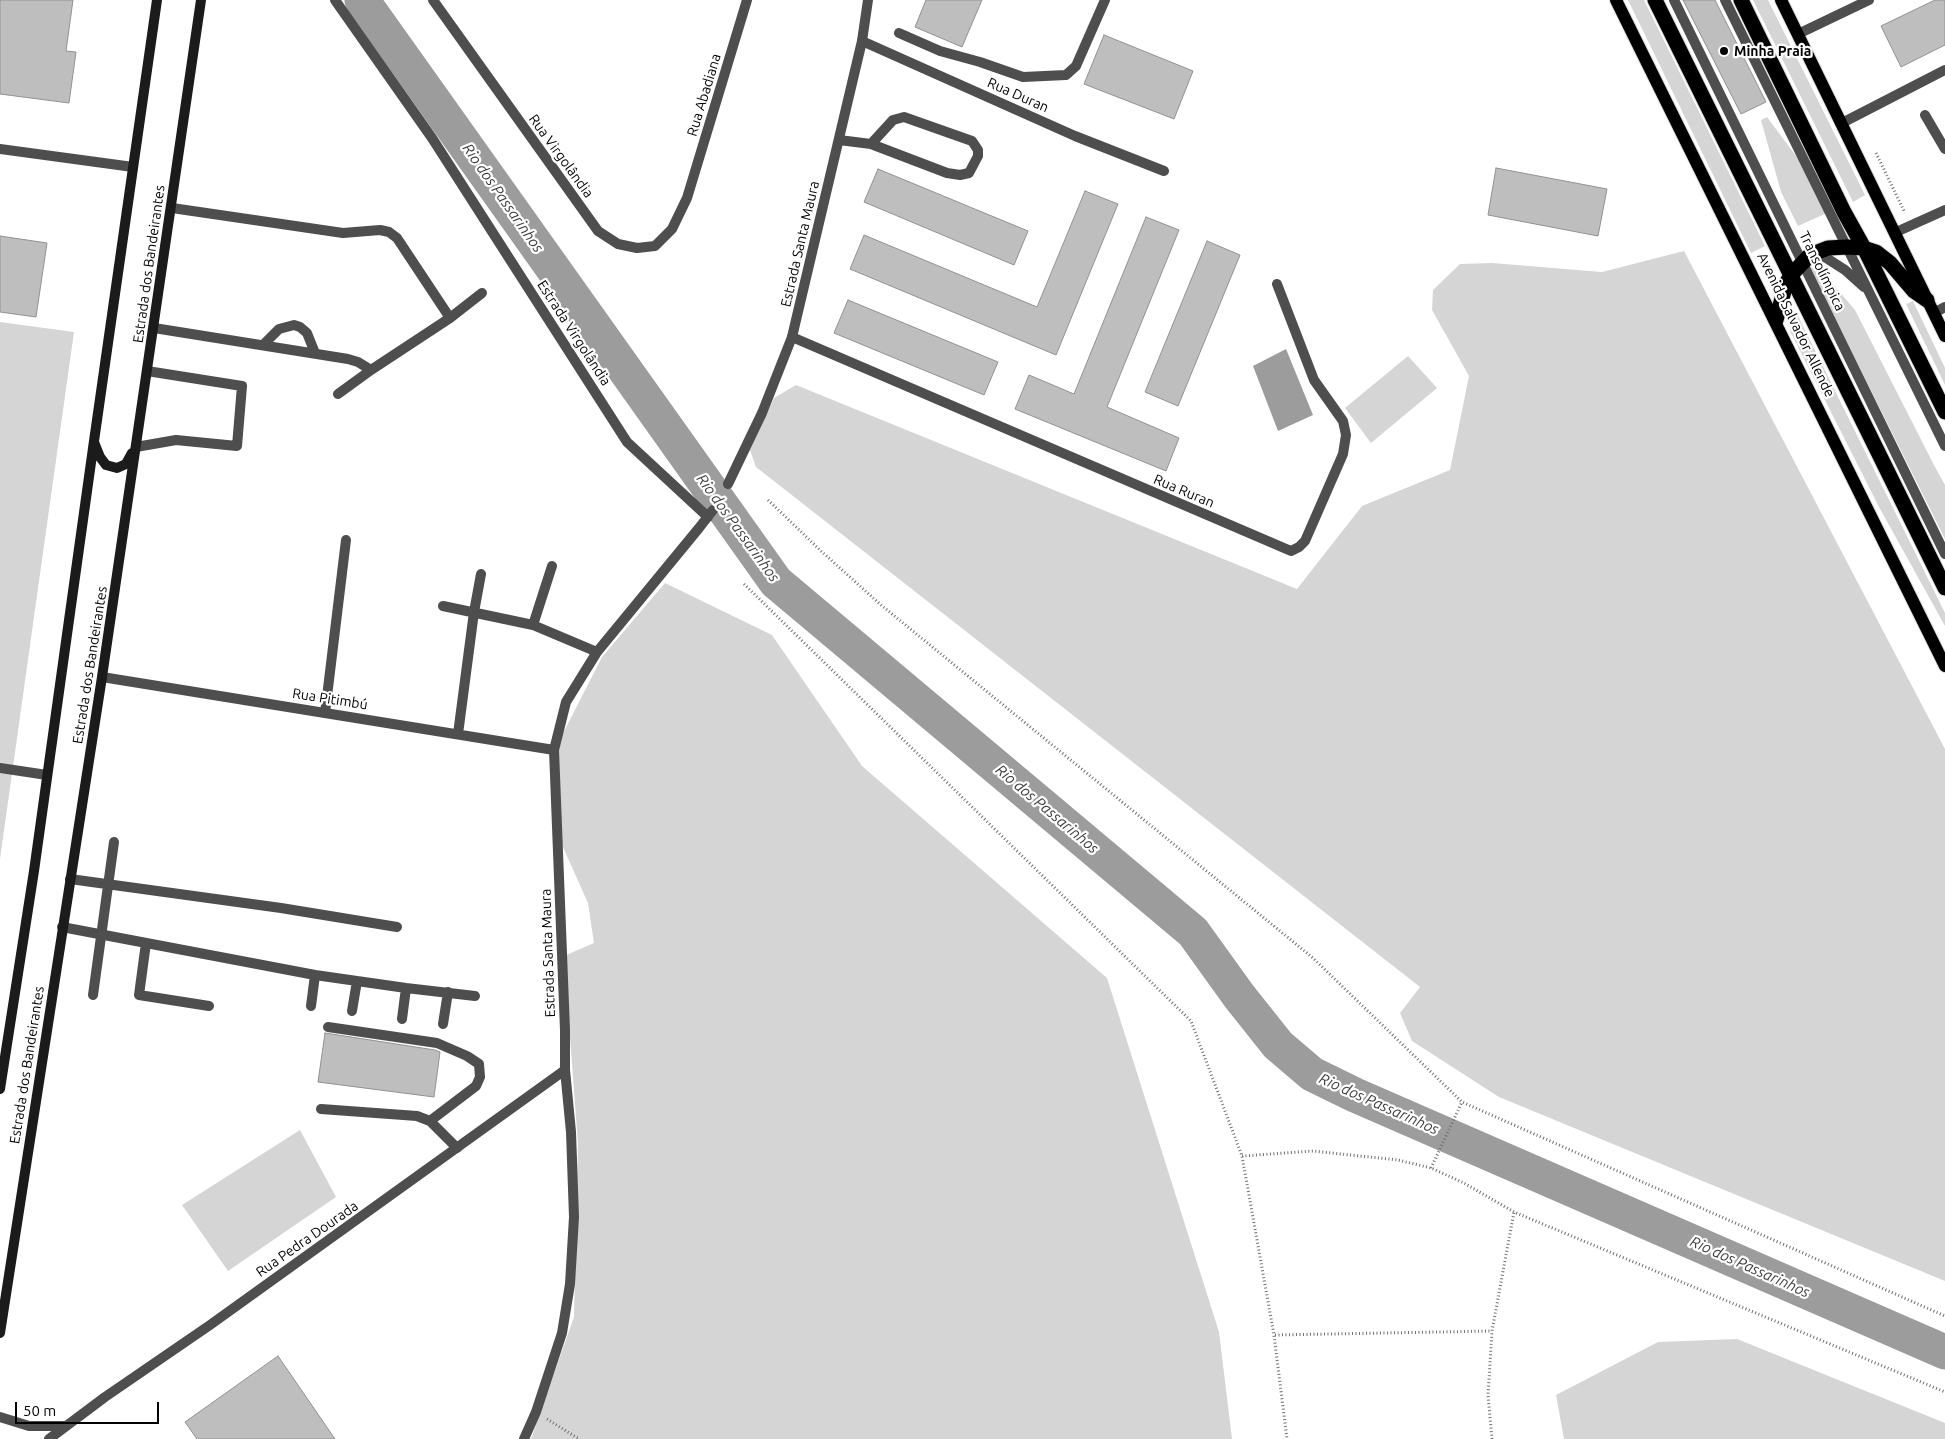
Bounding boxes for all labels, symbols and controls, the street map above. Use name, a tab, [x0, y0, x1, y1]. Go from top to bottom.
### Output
place label: Minha Praia	[1734, 43, 1811, 59]
marker: Minha Praia	[1718, 45, 1730, 57]
street label: Rua Abadiana	[683, 52, 725, 138]
street label: Rua Duran	[985, 74, 1051, 116]
street label: Rua Virgolândia	[525, 111, 597, 201]
water label: Rio dos Passarinhos	[459, 140, 547, 256]
street label: Estrada Santa Maura	[777, 179, 823, 309]
street label: Estrada dos Bandeirantes	[130, 184, 168, 344]
street label: Transolímpica	[1795, 228, 1849, 314]
street label: Avenida Salvador Allende	[1754, 250, 1838, 400]
street label: Estrada Virgolândia	[534, 277, 614, 389]
water label: Rio dos Passarinhos	[693, 471, 783, 585]
street label: Rua Ruran	[1151, 471, 1217, 511]
street label: Estrada dos Bandeirantes	[69, 585, 111, 745]
street label: Rua Pitimbú	[291, 685, 369, 713]
water label: Rio dos Passarinhos	[992, 761, 1102, 857]
street label: Estrada Santa Maura	[537, 888, 559, 1018]
street label: Estrada dos Bandeirantes	[6, 985, 48, 1145]
water label: Rio dos Passarinhos	[1316, 1070, 1442, 1138]
street label: Rua Pedra Dourada	[253, 1197, 361, 1281]
water label: Rio dos Passarinhos	[1687, 1233, 1813, 1301]
scale bar	[18, 1392, 161, 1424]
text: 50 m	[23, 1402, 56, 1419]

